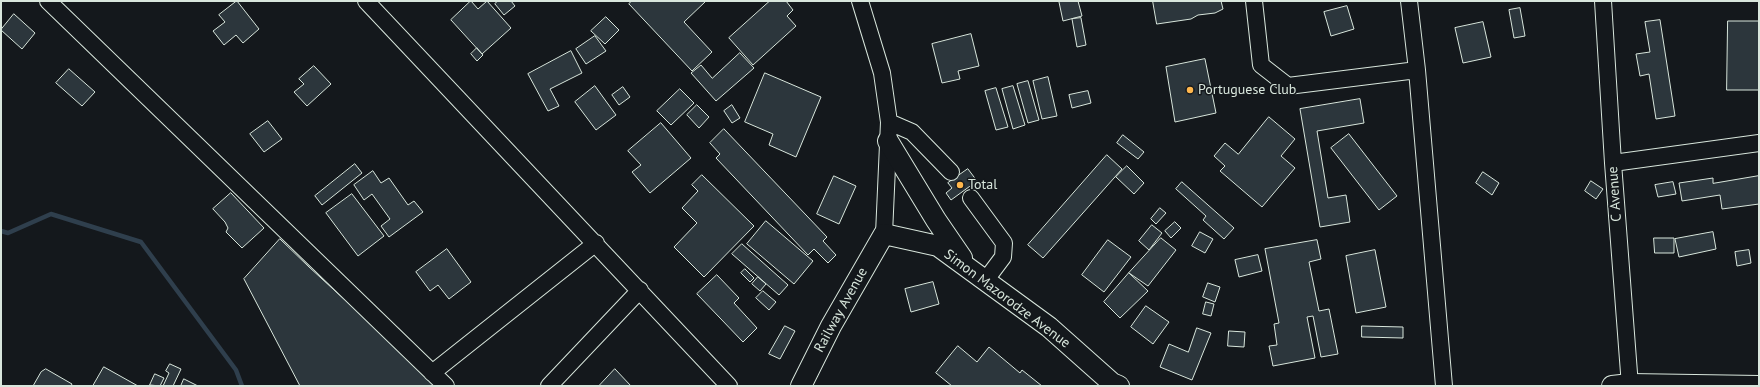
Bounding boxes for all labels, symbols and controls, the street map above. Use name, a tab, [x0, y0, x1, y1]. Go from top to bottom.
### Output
place label: Portuguese Club	[1198, 82, 1296, 98]
marker: Portuguese Club	[1185, 85, 1195, 95]
street label: C Avenue	[1605, 166, 1625, 222]
place label: Total	[968, 177, 997, 193]
marker: Total	[955, 180, 965, 190]
street label: Simon Mazorodze Avenue	[941, 246, 1073, 352]
street label: Railway Avenue	[811, 265, 871, 355]

